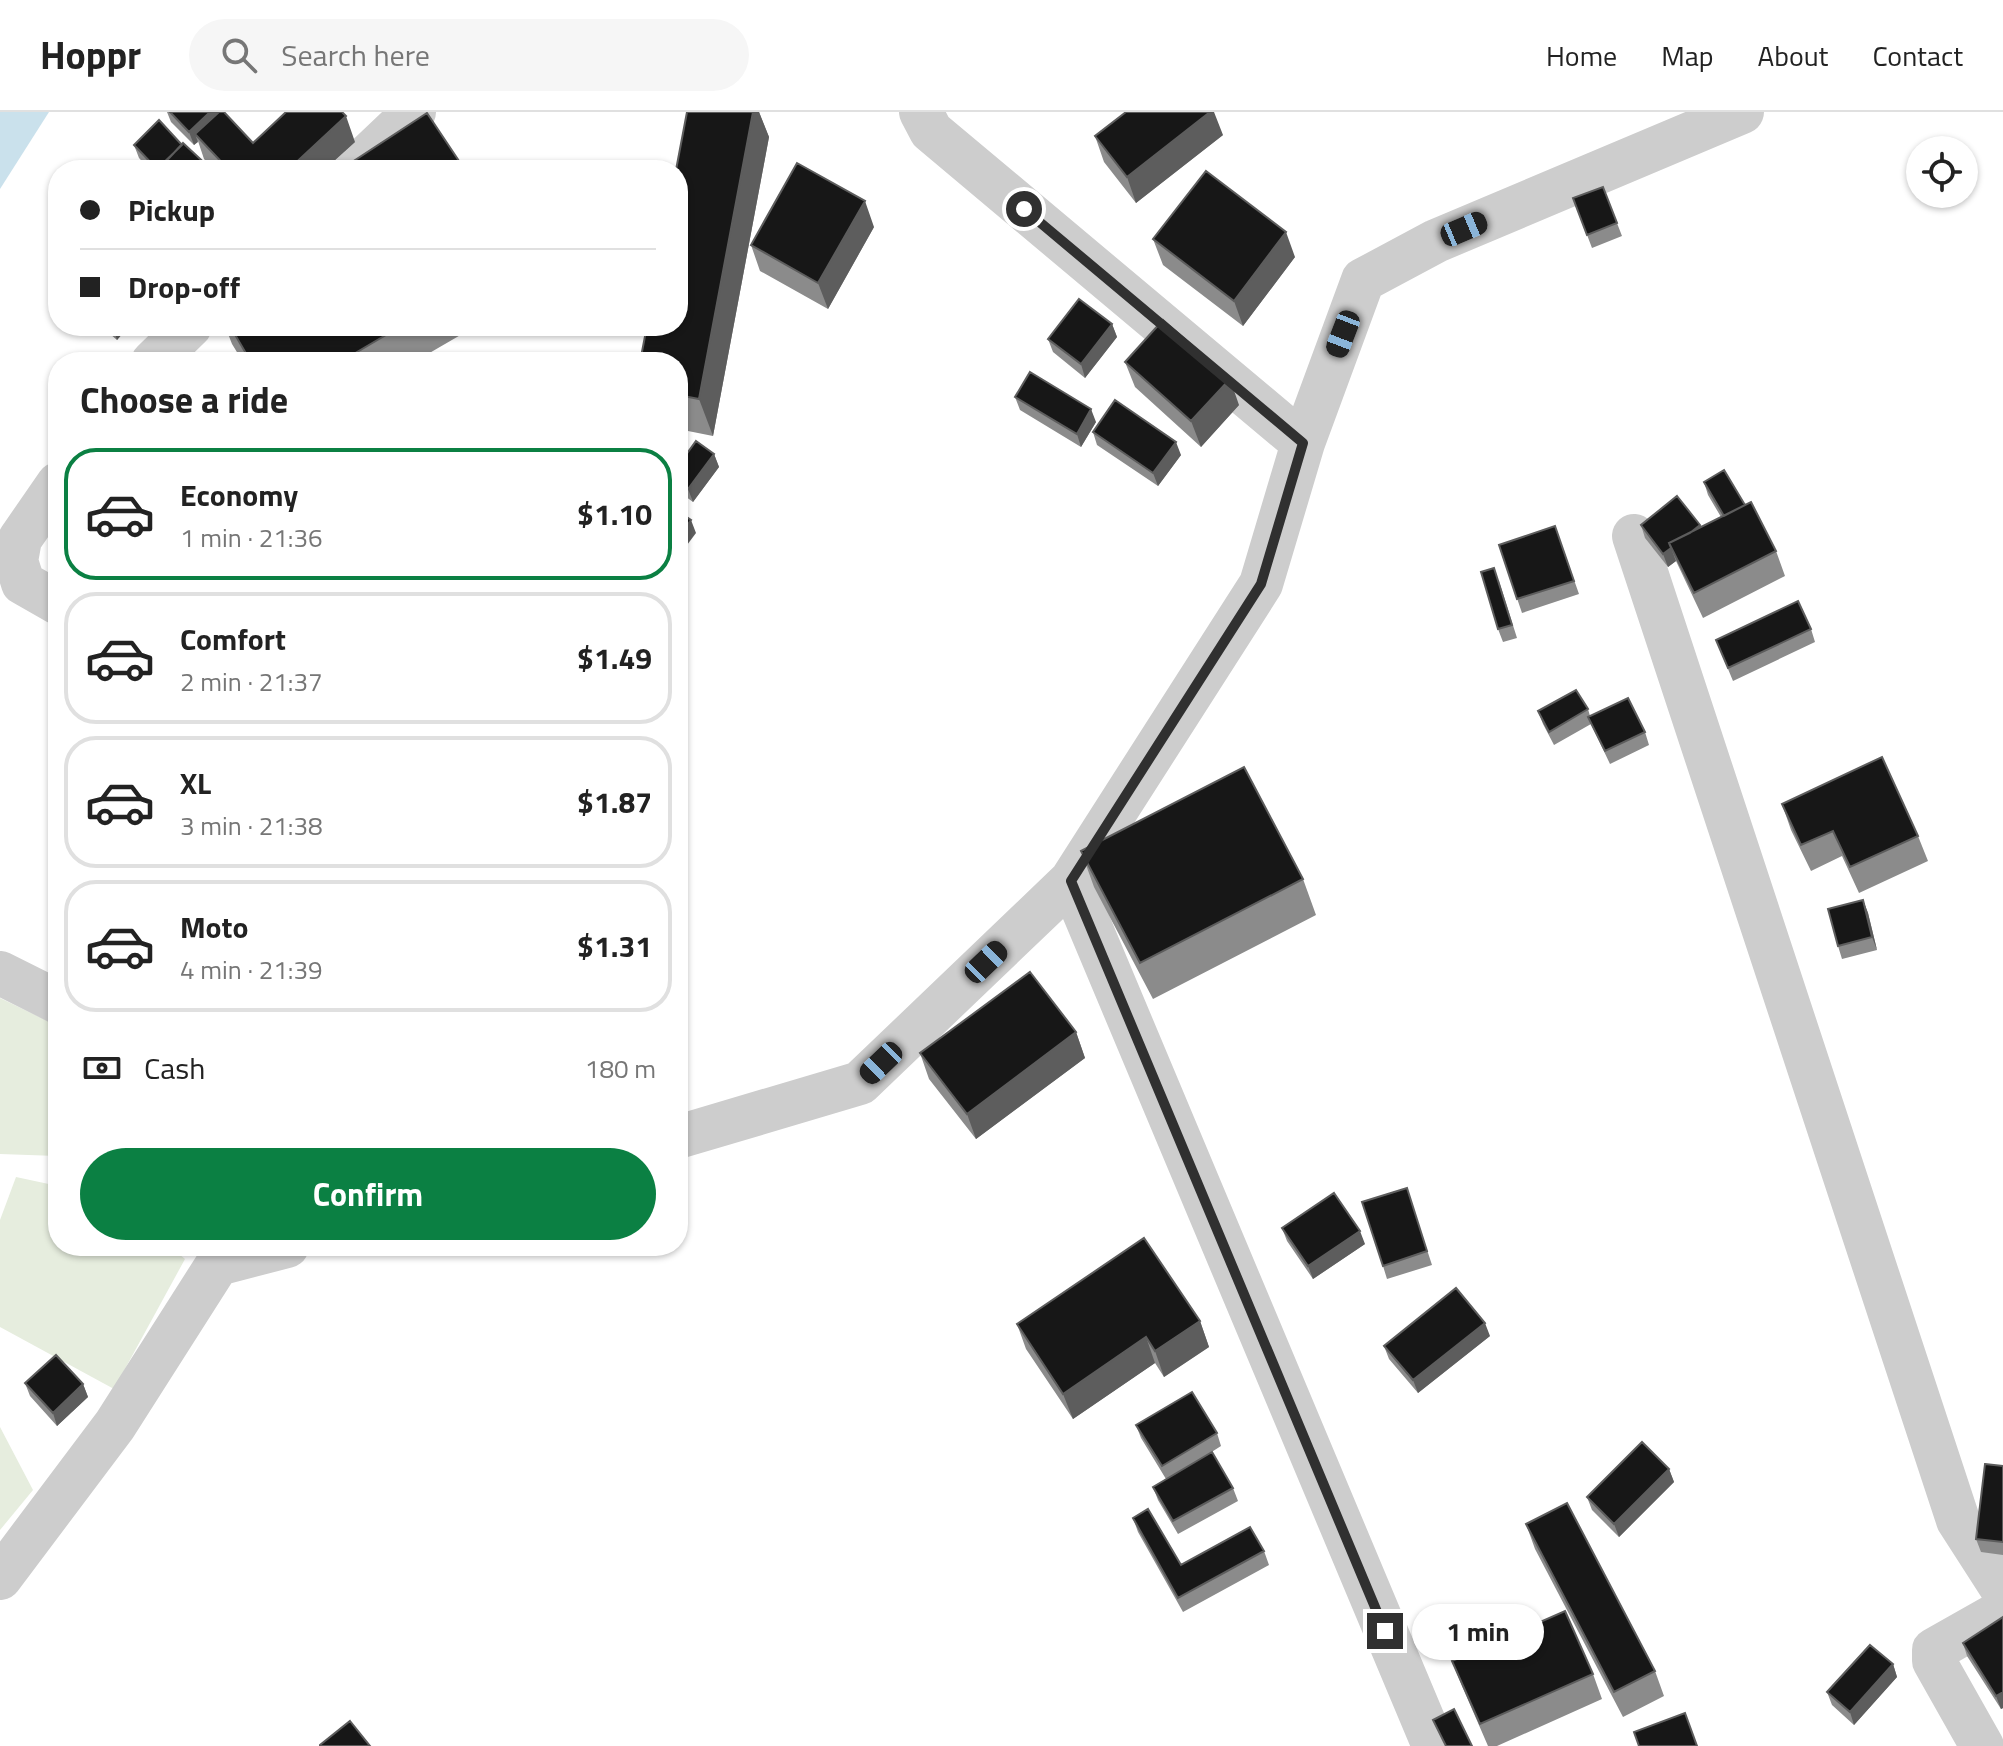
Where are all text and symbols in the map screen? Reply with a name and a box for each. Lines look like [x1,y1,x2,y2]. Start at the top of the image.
search box [189,19,749,91]
text: Hoppr [40,26,141,84]
text: Search here [281,32,430,78]
icon: search [217,33,261,77]
text: Home [1546,34,1617,77]
text: Map [1661,34,1714,77]
text: About [1758,34,1828,77]
text: Contact [1872,34,1963,77]
map controls [1906,136,1978,208]
button: locate [1906,136,1978,208]
text: Pickup [128,187,215,233]
route start [1006,191,1042,227]
car [1437,209,1491,249]
text: Drop-off [128,264,240,310]
car [1323,307,1363,361]
text: Choose a ride [80,372,288,427]
text: Economy [180,472,298,518]
icon: car [84,478,156,550]
text: $1.10 [577,491,652,537]
text: 1 min · 21:36 [180,518,323,557]
text: Comfort [180,616,286,662]
icon: car [84,622,156,694]
text: $1.49 [577,635,652,681]
text: 2 min · 21:37 [180,662,323,701]
text: XL [180,760,211,806]
icon: car [84,766,156,838]
text: $1.87 [577,779,652,825]
text: 3 min · 21:38 [180,806,323,845]
text: Moto [180,904,248,950]
icon: car [84,910,156,982]
text: $1.31 [577,923,652,969]
car [960,937,1012,987]
text: 4 min · 21:39 [180,950,323,989]
car [855,1038,907,1088]
text: Cash [144,1045,205,1091]
icon: cash [80,1046,124,1090]
text: 180 m [585,1049,656,1088]
button: Confirm [80,1148,656,1240]
callout: 1 min [1413,1603,1545,1659]
text: 1 min [1446,1612,1510,1651]
route end [1367,1613,1403,1649]

